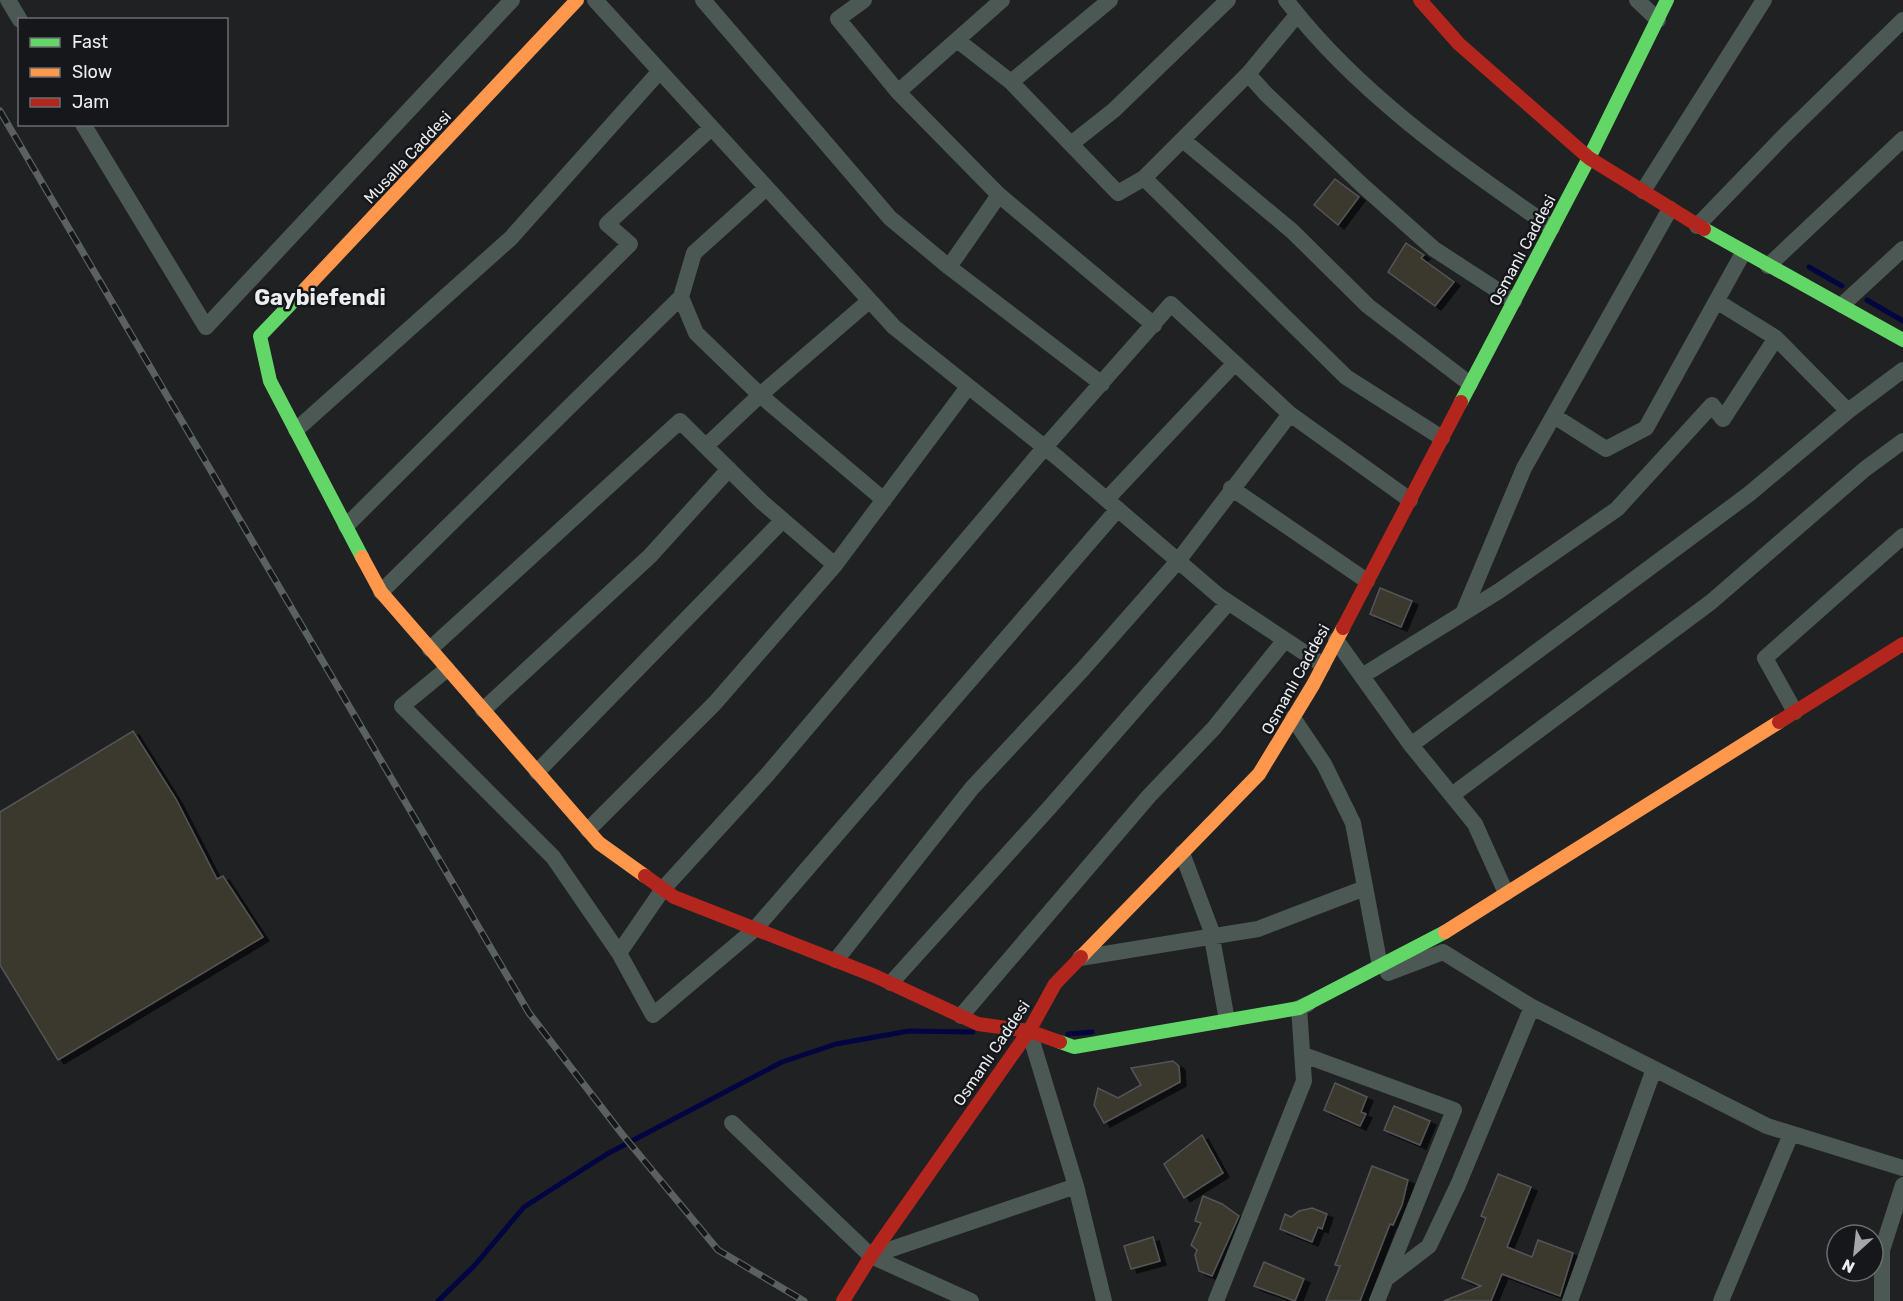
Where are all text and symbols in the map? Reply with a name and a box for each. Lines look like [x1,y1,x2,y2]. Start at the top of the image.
legend [18,18,228,126]
text: Fast [72,31,108,53]
text: Slow [72,61,112,83]
text: Jam [72,91,109,113]
street label: Musalla Caddesi [360,107,455,207]
street label: Osmanlı Caddesi [1485,191,1560,309]
district label: Gaybiefendi [254,284,386,311]
street label: Osmanlı Caddesi [1257,621,1334,738]
street label: Osmanlı Caddesi [949,997,1034,1110]
north arrow [1825,1223,1885,1283]
text: N [1839,1255,1858,1277]

